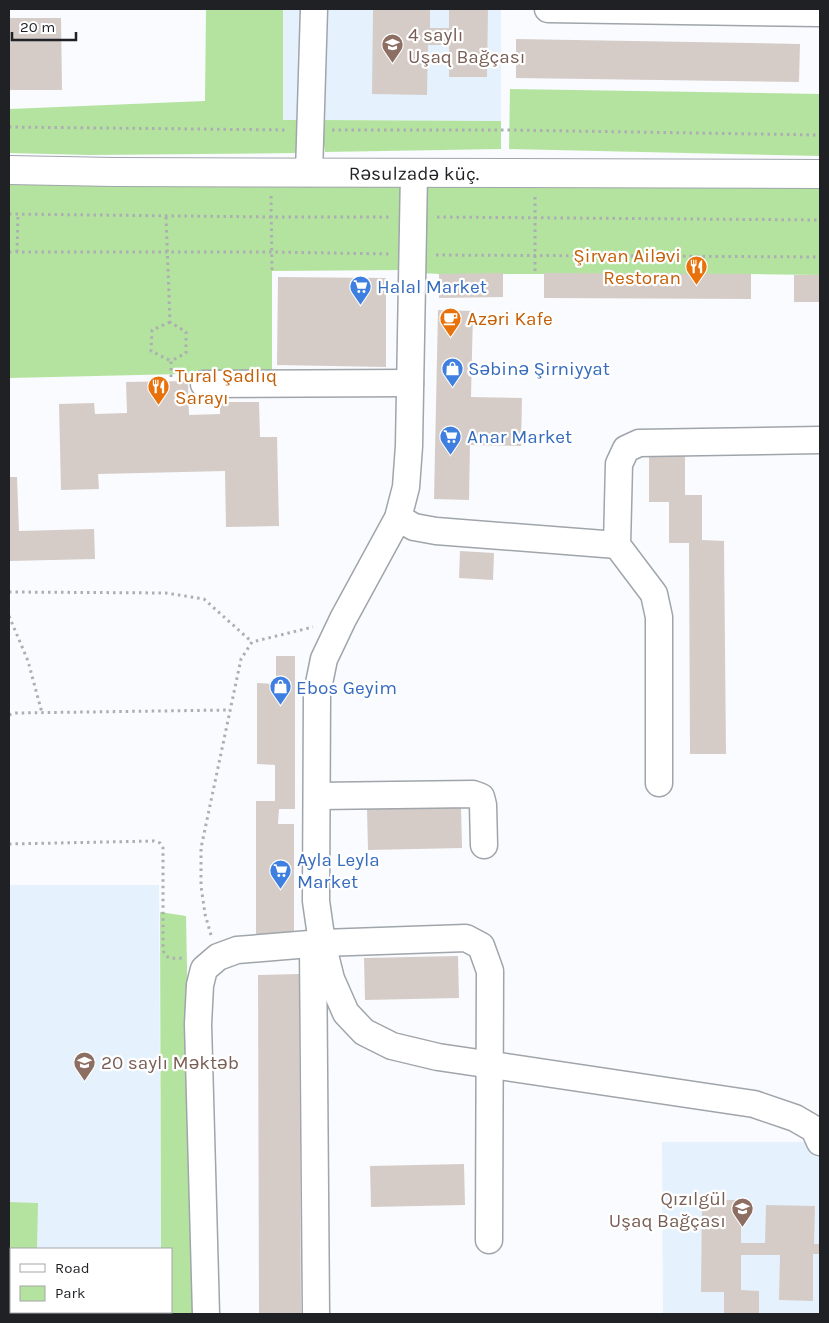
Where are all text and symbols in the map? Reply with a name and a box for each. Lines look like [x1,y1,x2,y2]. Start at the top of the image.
scale bar [12,10,76,42]
text: 20 m [20,18,55,36]
place label: 4 saylı Uşaq Bağçası [408,24,525,68]
school or university icon: 4 saylı Uşaq Bağçası [380,33,404,64]
street label: Rəsulzadə küç. [349,163,479,185]
place label: Şirvan Ailəvi Restoran [573,245,681,289]
restaurant icon: Şirvan Ailəvi Restoran [685,254,709,285]
supermarket icon: Halal Market [349,274,373,305]
place label: Halal Market [377,276,487,298]
cafe icon: Azəri Kafe [439,306,463,337]
place label: Azəri Kafe [467,308,553,330]
shop icon: Səbinə Şirniyyat [440,356,464,387]
place label: Səbinə Şirniyyat [468,358,610,380]
place label: Tural Şadlıq Sarayı [175,365,277,409]
restaurant icon: Tural Şadlıq Sarayı [147,374,171,405]
supermarket icon: Anar Market [439,424,463,455]
place label: Anar Market [467,426,572,448]
shop icon: Ebos Geyim [268,675,292,706]
place label: Ebos Geyim [296,677,397,699]
place label: Ayla Leyla Market [297,849,380,893]
supermarket icon: Ayla Leyla Market [269,858,293,889]
school or university icon: 20 saylı Məktəb [73,1050,97,1081]
place label: 20 saylı Məktəb [101,1052,239,1074]
place label: Qızılgül Uşaq Bağçası [609,1188,726,1232]
school or university icon: Qızılgül Uşaq Bağçası [730,1197,754,1228]
legend [10,1248,172,1313]
text: Road [55,1259,90,1277]
text: Park [55,1284,85,1302]

